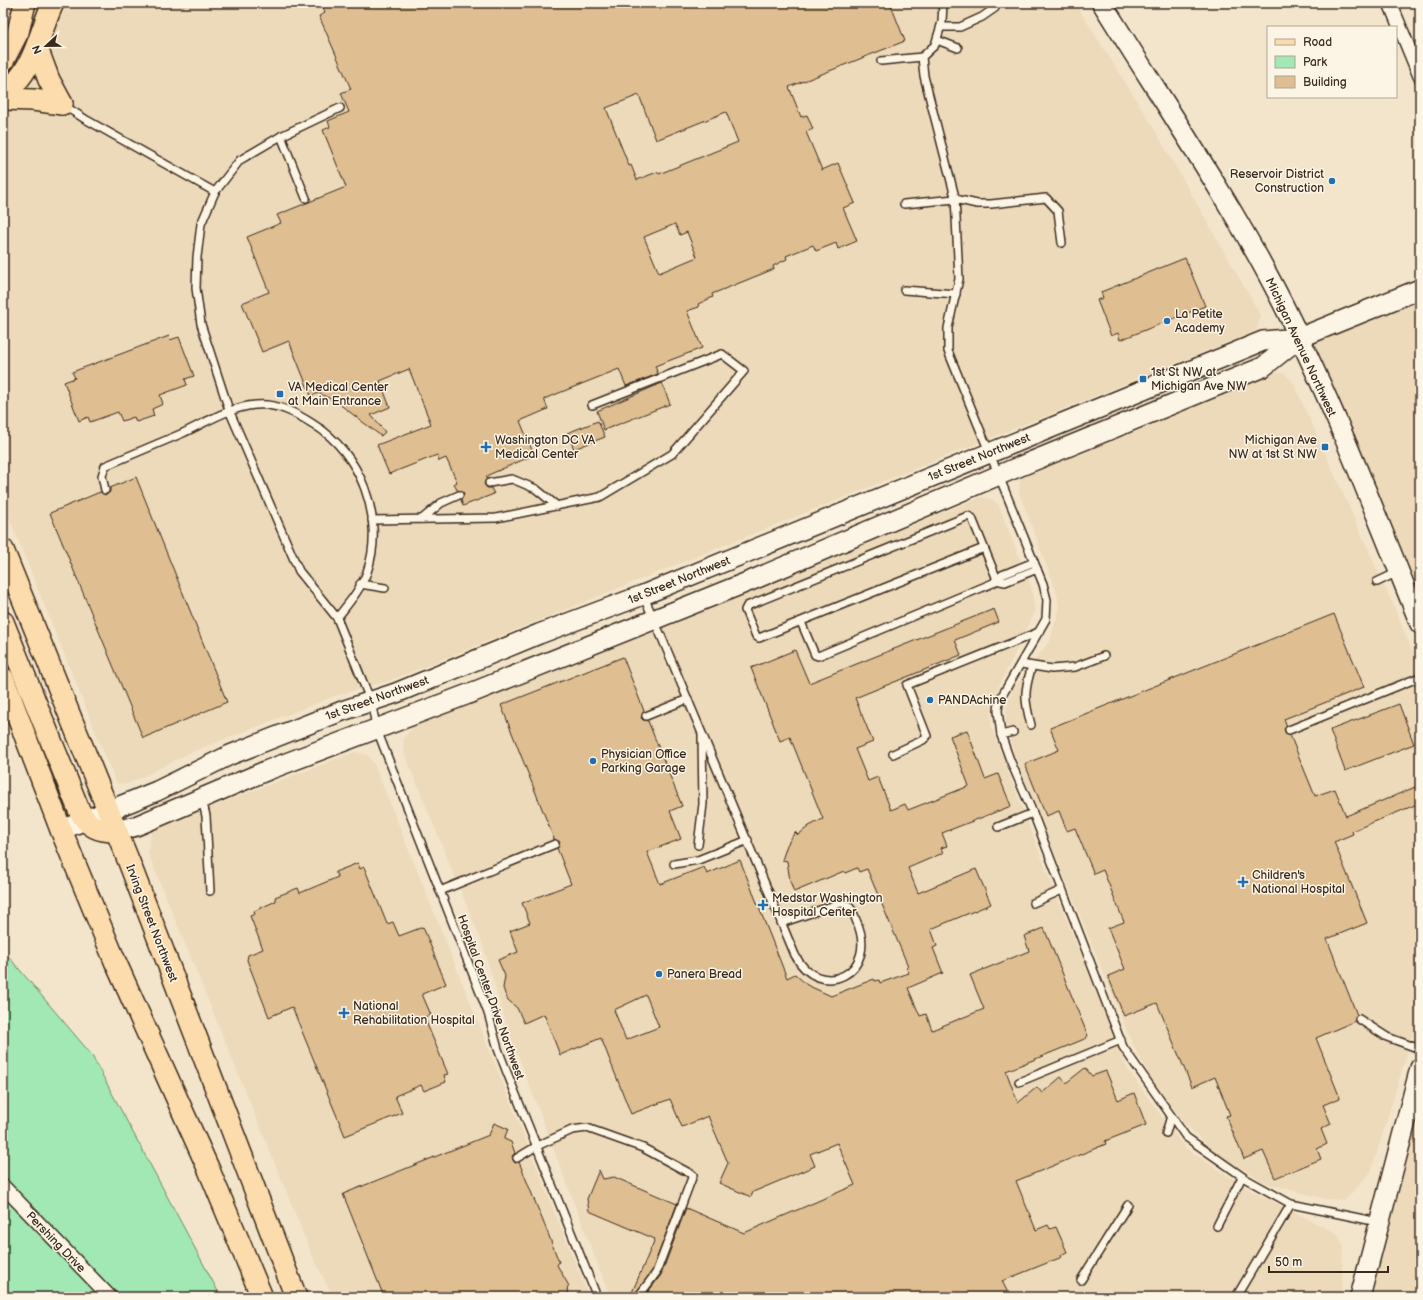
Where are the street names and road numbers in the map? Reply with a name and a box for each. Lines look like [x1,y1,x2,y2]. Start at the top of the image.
street label: Michigan Avenue Northwest [1262,275,1339,419]
street label: 1st Street Northwest [926,430,1033,485]
street label: 1st Street Northwest [626,553,733,608]
street label: 1st Street Northwest [324,673,431,724]
street label: Irving Street Northwest [122,862,181,984]
street label: Hospital Center Drive Northwest [454,913,528,1082]
street label: Pershing Drive [23,1209,88,1276]

